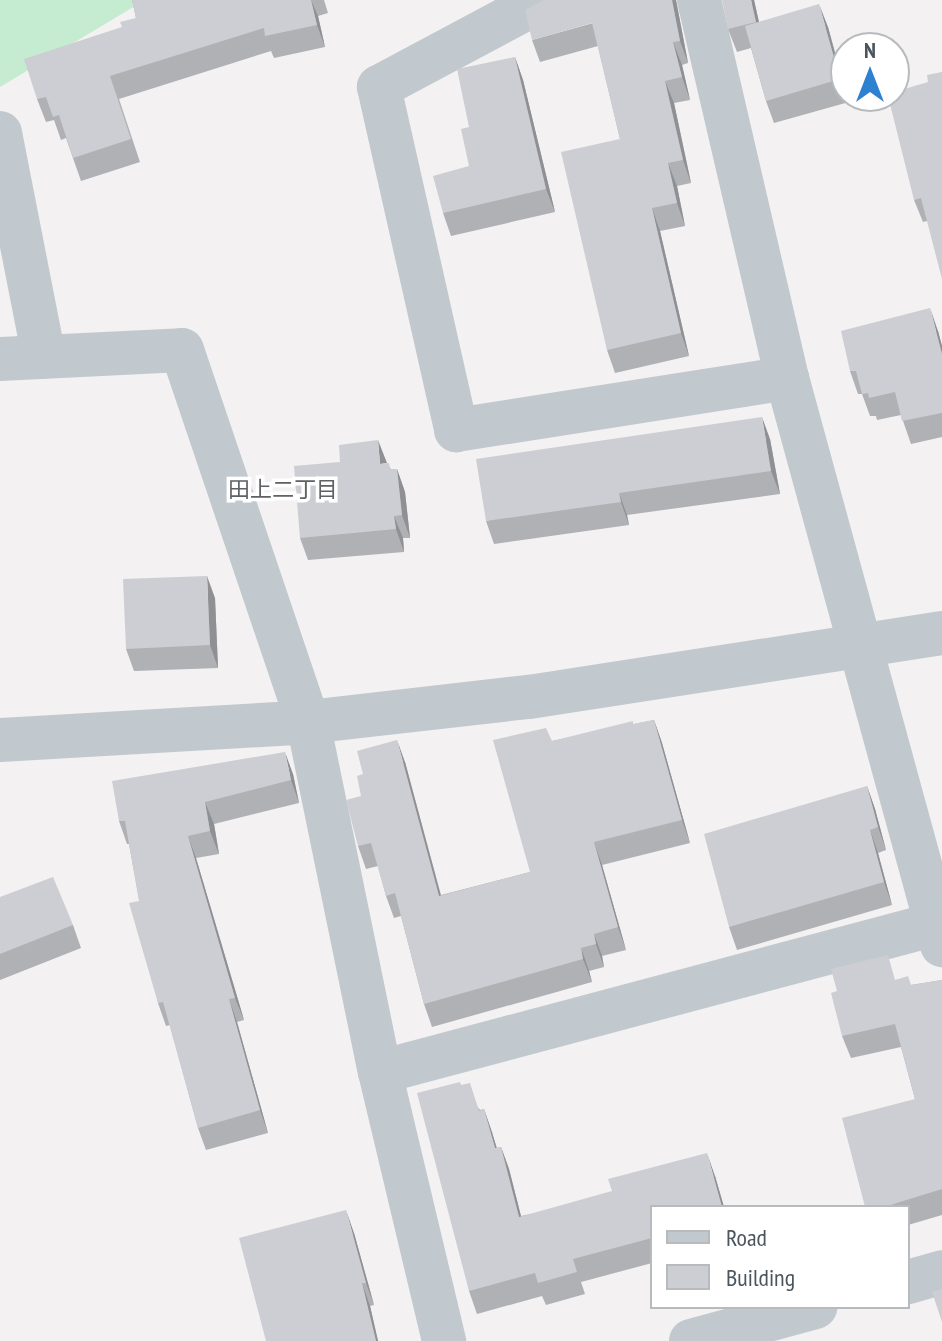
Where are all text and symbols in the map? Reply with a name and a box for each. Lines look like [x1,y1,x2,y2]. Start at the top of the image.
north arrow [830,32,910,112]
text: N [864,36,876,64]
district label: 田上二丁目 [228,477,338,503]
legend [650,1205,910,1309]
text: Road [726,1222,767,1253]
text: Building [726,1262,795,1293]

